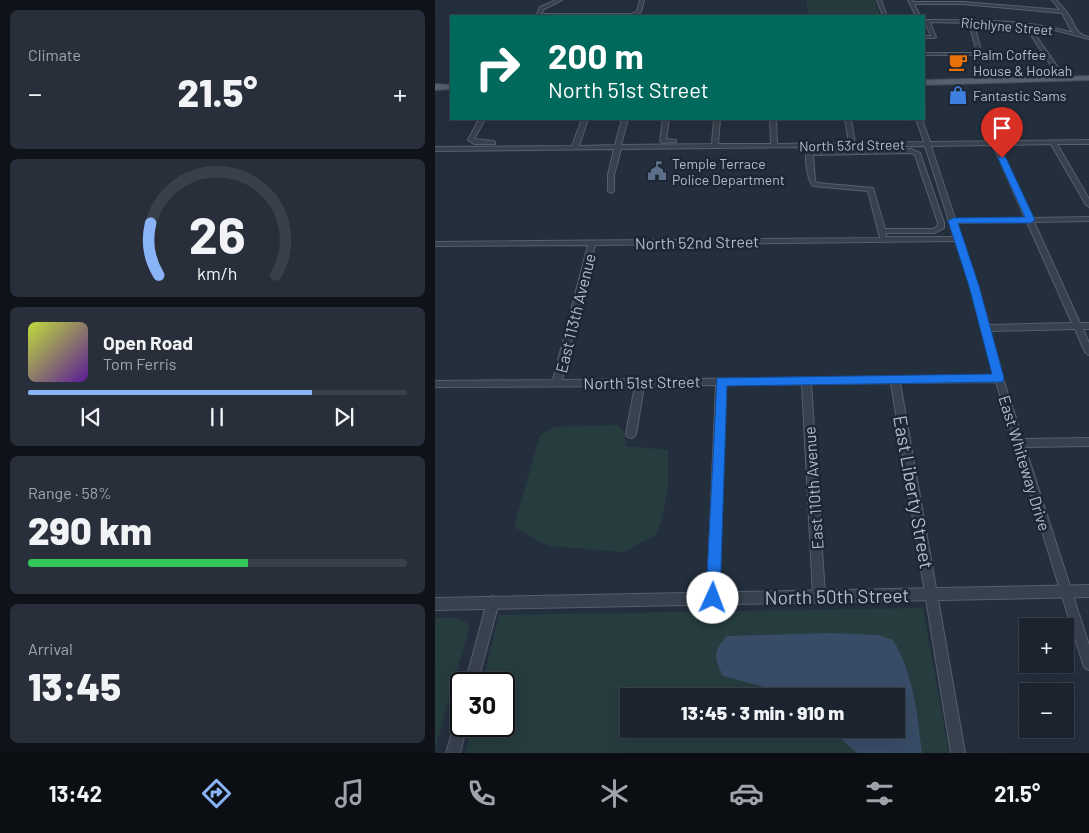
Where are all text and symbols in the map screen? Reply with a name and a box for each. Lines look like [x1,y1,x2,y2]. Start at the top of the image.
street label: Richlyne Street [960,13,1054,39]
text: 200 m [548,34,644,76]
icon: right [465,35,530,100]
text: Climate [28,45,81,64]
place label: Palm Coffee House & Hookah [973,46,1072,79]
cafe icon: Palm Coffee House & Hookah [947,51,969,73]
text: 21.5° [177,69,258,115]
text: − [28,76,42,110]
text: + [393,76,407,110]
text: North 51st Street [548,76,709,102]
shop icon: Fantastic Sams [947,84,969,106]
place label: Fantastic Sams [973,87,1067,104]
pin [981,107,1023,158]
icon: arrive [988,114,1016,142]
street label: North 53rd Street [799,136,905,154]
place label: Temple Terrace Police Department [672,155,785,188]
public building icon: Temple Terrace Police Department [646,160,668,182]
text: 26 [189,202,246,264]
street label: North 52nd Street [635,231,759,253]
street label: East 113th Avenue [551,251,599,375]
text: km/h [197,262,238,284]
text: Open Road [103,331,193,354]
text: Tom Ferris [103,354,177,373]
street label: North 51st Street [583,371,701,393]
street label: East Whiteway Drive [995,393,1055,533]
icon: previous [77,403,105,431]
icon: pause [203,403,231,431]
icon: next [330,403,358,431]
street label: East Liberty Street [889,413,939,571]
street label: East 110th Avenue [799,426,827,550]
text: Range · 58% [28,483,112,502]
text: 290 km [28,507,152,553]
position arrow [686,571,738,623]
street label: North 50th Street [764,583,910,609]
map controls [1019,618,1074,738]
button: + [1019,618,1074,673]
text: Arrival [28,639,73,658]
text: 13:45 [28,663,121,709]
speed limit sign: 30 [450,672,515,737]
button: − [1019,683,1074,738]
text: 13:45 · 3 min · 910 m [681,701,844,724]
icon: directions [199,776,234,811]
icon: music [332,776,367,811]
icon: phone [464,776,499,811]
icon: climate [597,776,632,811]
icon: car [729,776,764,811]
icon: filters [862,776,897,811]
text: 13:42 [49,780,102,806]
text: 21.5° [994,780,1040,806]

